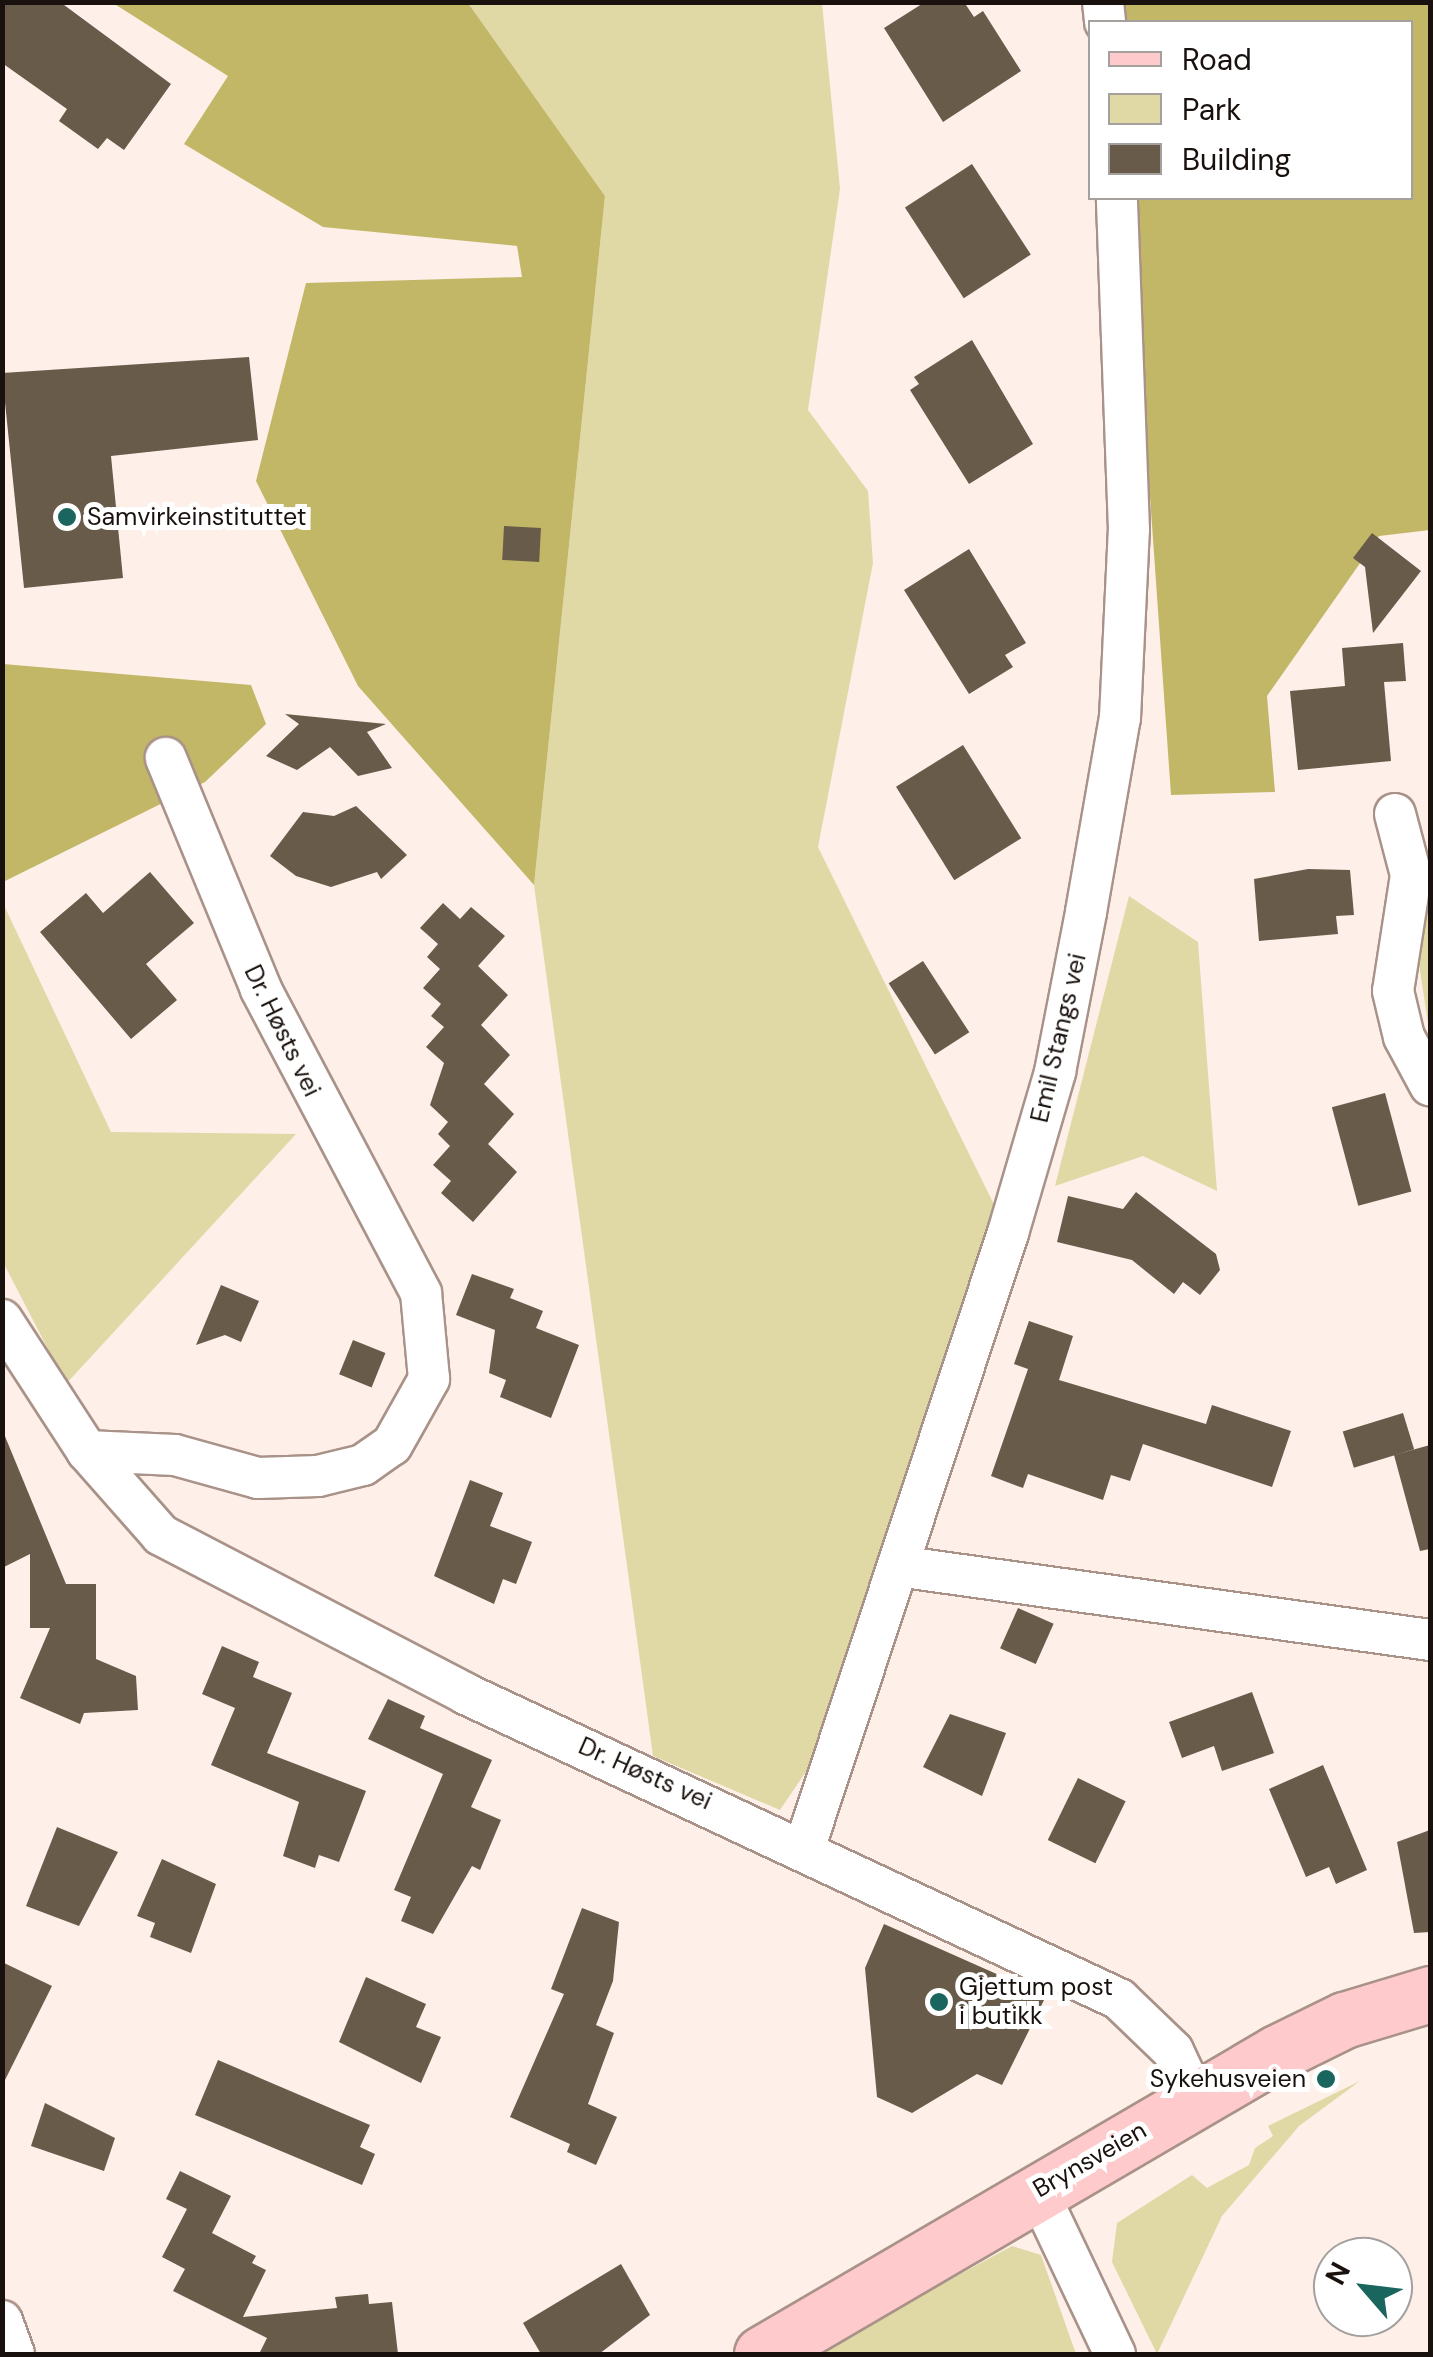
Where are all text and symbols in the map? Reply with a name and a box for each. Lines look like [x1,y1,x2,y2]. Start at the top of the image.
legend [1088,20,1413,200]
text: Road [1182,40,1252,79]
text: Park [1182,90,1241,129]
text: Building [1182,140,1291,179]
place label: Samvirkeinstituttet [87,502,307,532]
marker: Samvirkeinstituttet [56,506,78,528]
street label: Emil Stangs vei [1025,950,1093,1126]
street label: Dr. Høsts vei [237,960,327,1102]
street label: Dr. Høsts vei [574,1731,716,1817]
place label: Gjettum post i butikk [959,1973,1113,2032]
marker: Gjettum post i butikk [928,1991,950,2013]
place label: Sykehusveien [1150,2064,1306,2094]
marker: Sykehusveien [1315,2068,1337,2090]
street label: Brynsveien [1028,2116,1152,2204]
north arrow [1313,2237,1413,2337]
text: N [1317,2256,1359,2291]

